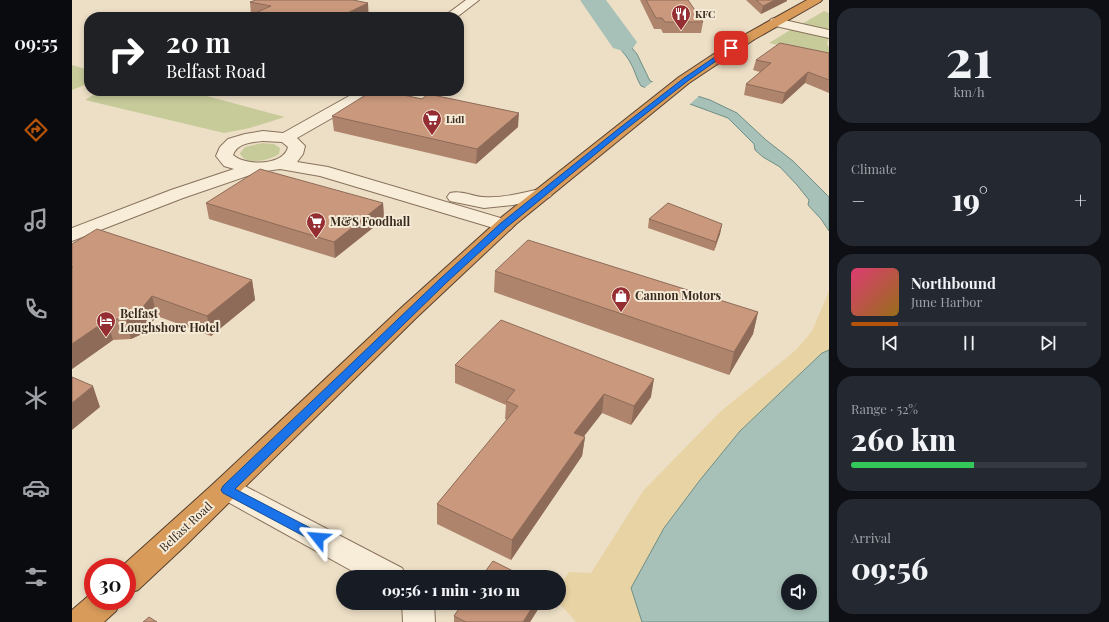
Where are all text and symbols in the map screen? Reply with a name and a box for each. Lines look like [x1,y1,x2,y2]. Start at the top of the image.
restaurant icon: KFC [670,3,692,31]
place label: KFC [695,7,715,21]
text: 21 [945,22,993,91]
text: 20 m [166,23,231,60]
icon: right [100,28,152,80]
text: 09:55 [14,31,58,55]
pin [714,31,748,65]
icon: arrive [720,37,742,59]
text: Belfast Road [166,59,266,83]
text: km/h [953,83,985,100]
supermarket icon: Lidl [421,108,443,136]
place label: Lidl [446,112,464,126]
icon: directions [22,116,50,144]
text: Climate [851,160,897,177]
text: 19° [951,179,988,219]
text: − [851,185,865,215]
text: + [1074,185,1087,215]
icon: music [22,206,50,234]
supermarket icon: M&S Foodhall [305,211,327,239]
place label: M&S Foodhall [330,213,411,229]
text: Northbound [911,273,996,293]
shop icon: Cannon Motors [610,285,632,313]
place label: Cannon Motors [635,287,722,303]
text: June Harbor [911,293,982,310]
icon: phone [22,295,50,323]
place label: Belfast Loughshore Hotel [120,305,220,335]
hotel icon: Belfast Loughshore Hotel [95,310,117,338]
icon: previous [879,332,901,354]
icon: pause [958,332,980,354]
icon: next [1037,332,1059,354]
icon: climate [22,384,50,412]
text: Range · 52% [851,400,918,417]
text: 260 km [851,419,956,459]
icon: car [22,474,50,502]
street label: Belfast Road [155,498,215,555]
position arrow [297,517,339,559]
text: Arrival [851,529,891,546]
text: 09:56 [851,548,928,588]
speed limit sign: 30 [84,558,136,610]
icon: filters [22,563,50,591]
map controls [781,574,817,610]
button: sound [781,574,817,610]
text: 09:56 · 1 min · 310 m [382,580,520,600]

